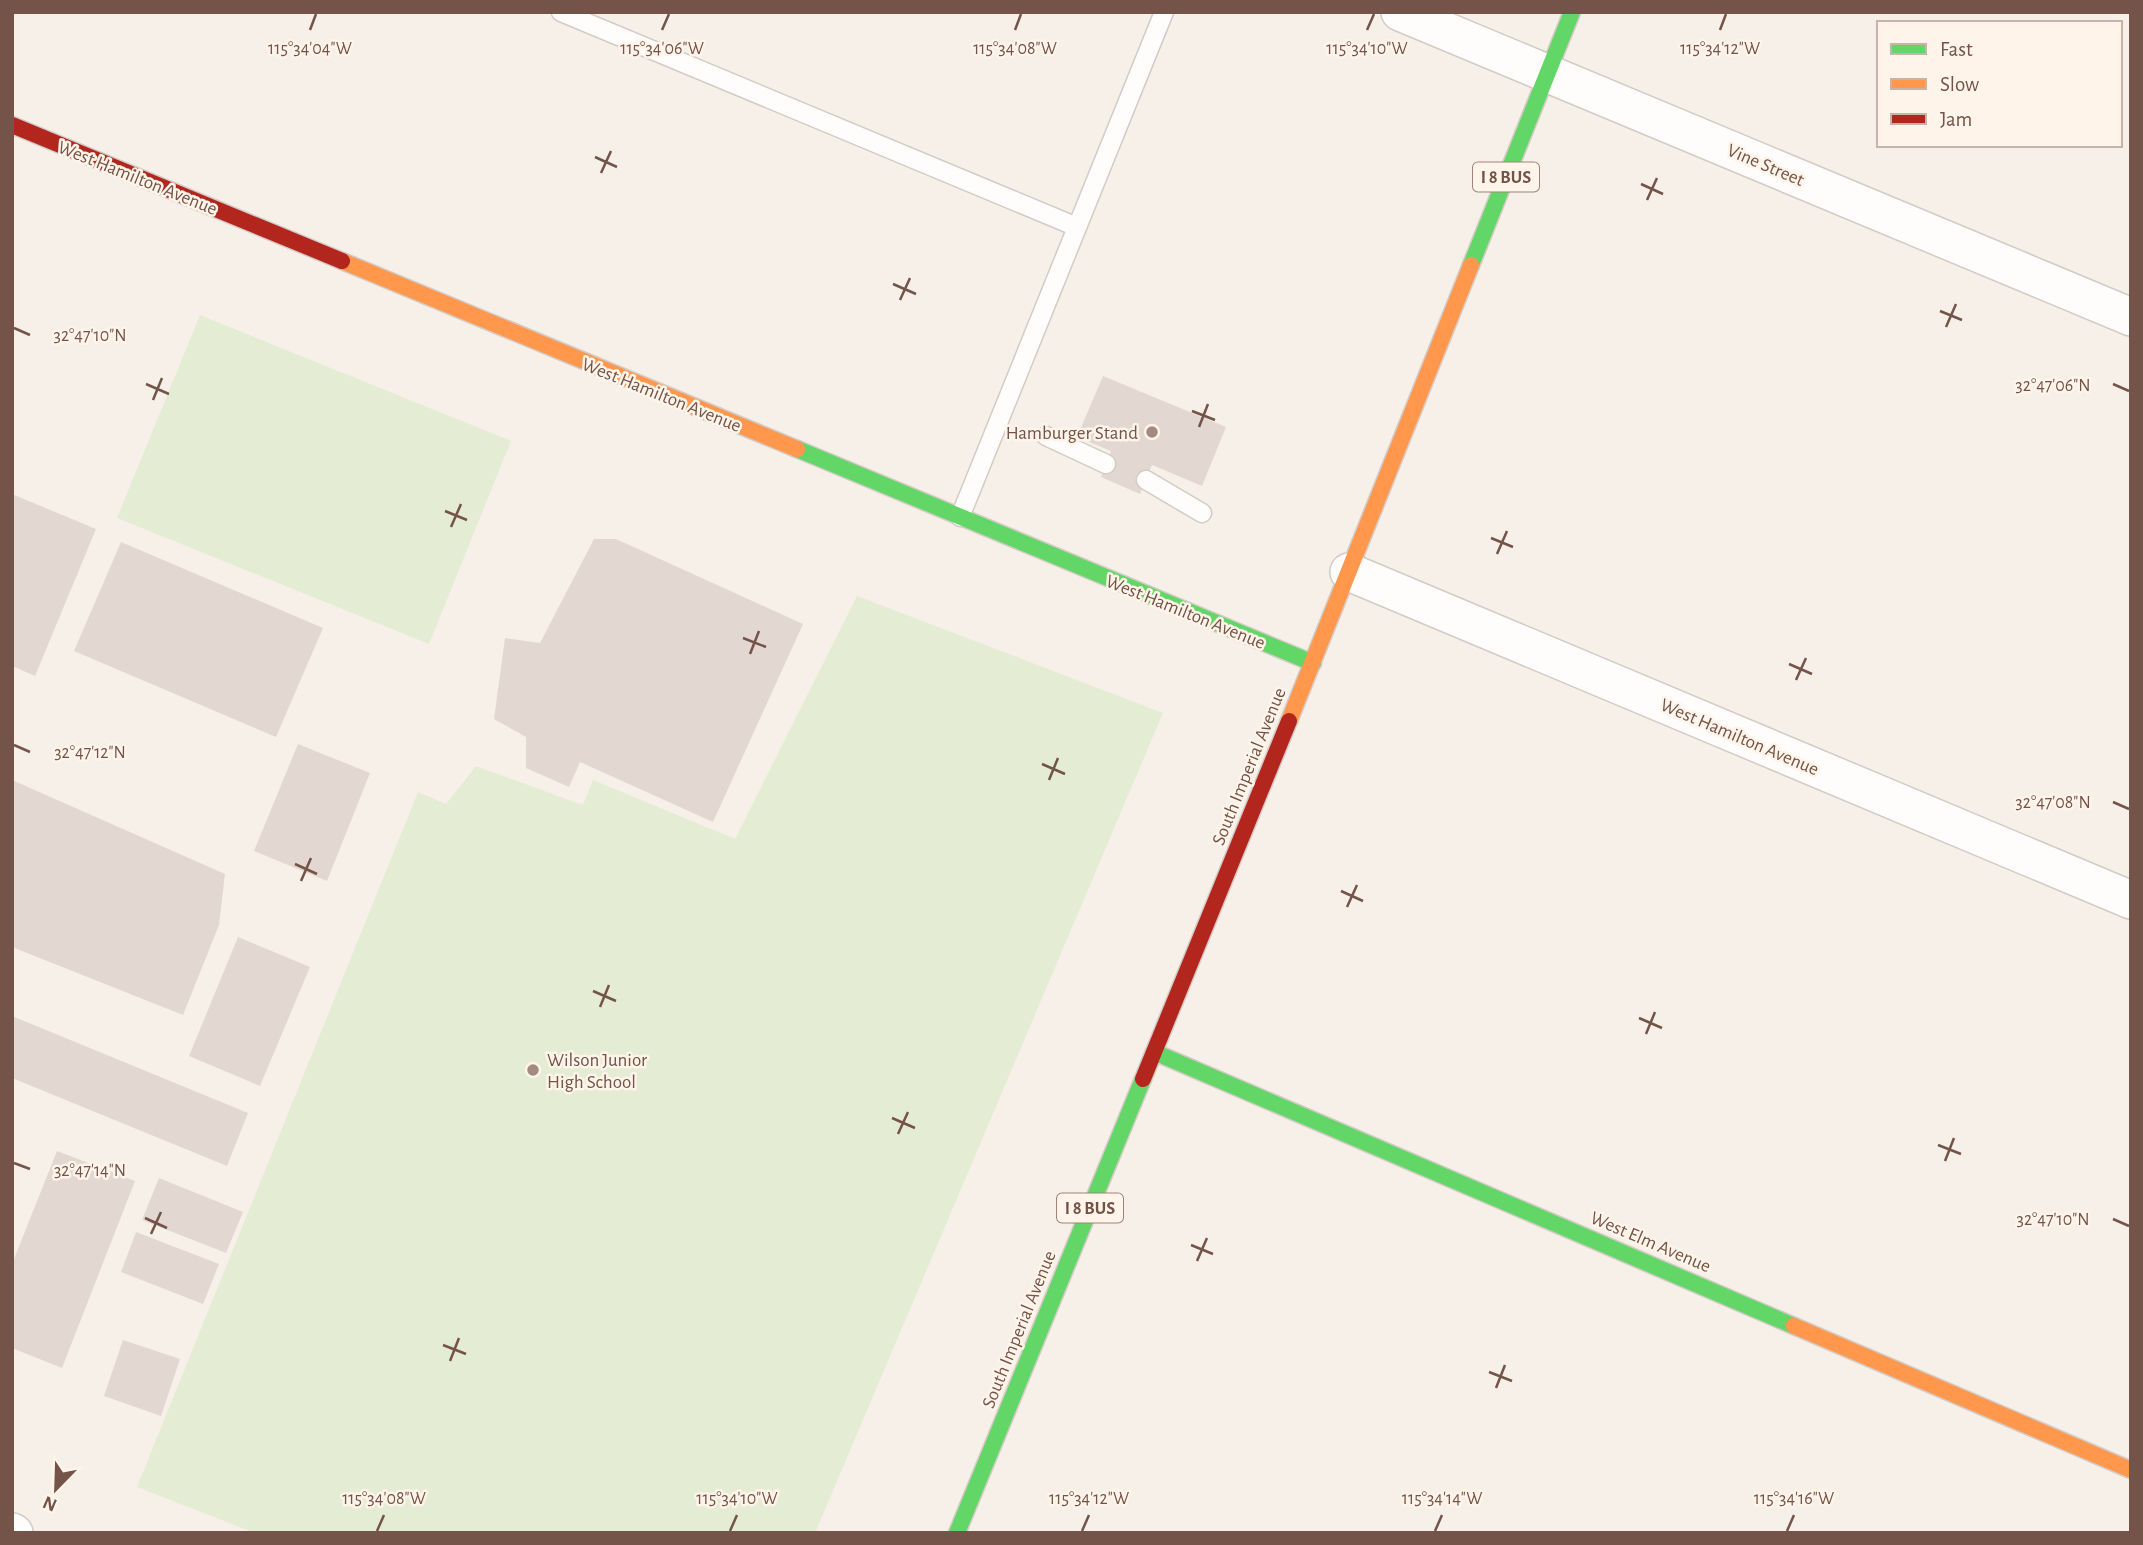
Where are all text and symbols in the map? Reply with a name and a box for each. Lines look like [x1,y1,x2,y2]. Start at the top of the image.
legend [1877,21,2122,147]
text: Fast [1940,39,1973,60]
text: 115°34'04"W [268,40,352,58]
text: 115°34'06"W [620,40,704,58]
text: 115°34'08"W [973,40,1057,58]
text: 115°34'10"W [1326,40,1408,58]
text: 115°34'12"W [1680,40,1760,58]
text: Slow [1940,74,1979,95]
text: Jam [1940,109,1972,130]
street label: West Hamilton Avenue [55,138,220,219]
street label: Vine Street [1724,141,1807,190]
road number: I 8 BUS [1473,162,1539,192]
text: 32°47'10"N [53,327,127,345]
street label: West Hamilton Avenue [579,355,744,436]
text: 32°47'06"N [2015,377,2091,395]
place label: Hamburger Stand [1006,424,1138,443]
marker: Hamburger Stand [1144,424,1160,440]
street label: West Hamilton Avenue [1103,572,1268,653]
street label: South Imperial Avenue [1209,685,1290,848]
street label: West Hamilton Avenue [1657,695,1821,779]
text: 32°47'12"N [54,744,126,762]
text: 32°47'08"N [2015,794,2091,812]
place label: Wilson Junior High School [547,1051,647,1092]
marker: Wilson Junior High School [525,1062,541,1078]
text: 32°47'14"N [54,1162,126,1180]
road number: I 8 BUS [1057,1194,1123,1223]
street label: West Elm Avenue [1587,1208,1713,1276]
text: 32°47'10"N [2016,1211,2090,1229]
street label: South Imperial Avenue [979,1248,1060,1411]
north arrow [21,1454,91,1524]
text: 115°34'08"W [342,1490,426,1508]
text: 115°34'10"W [696,1490,778,1508]
text: 115°34'12"W [1049,1490,1129,1508]
text: 115°34'14"W [1402,1490,1482,1508]
text: 115°34'16"W [1754,1490,1834,1508]
text: N [40,1492,60,1515]

